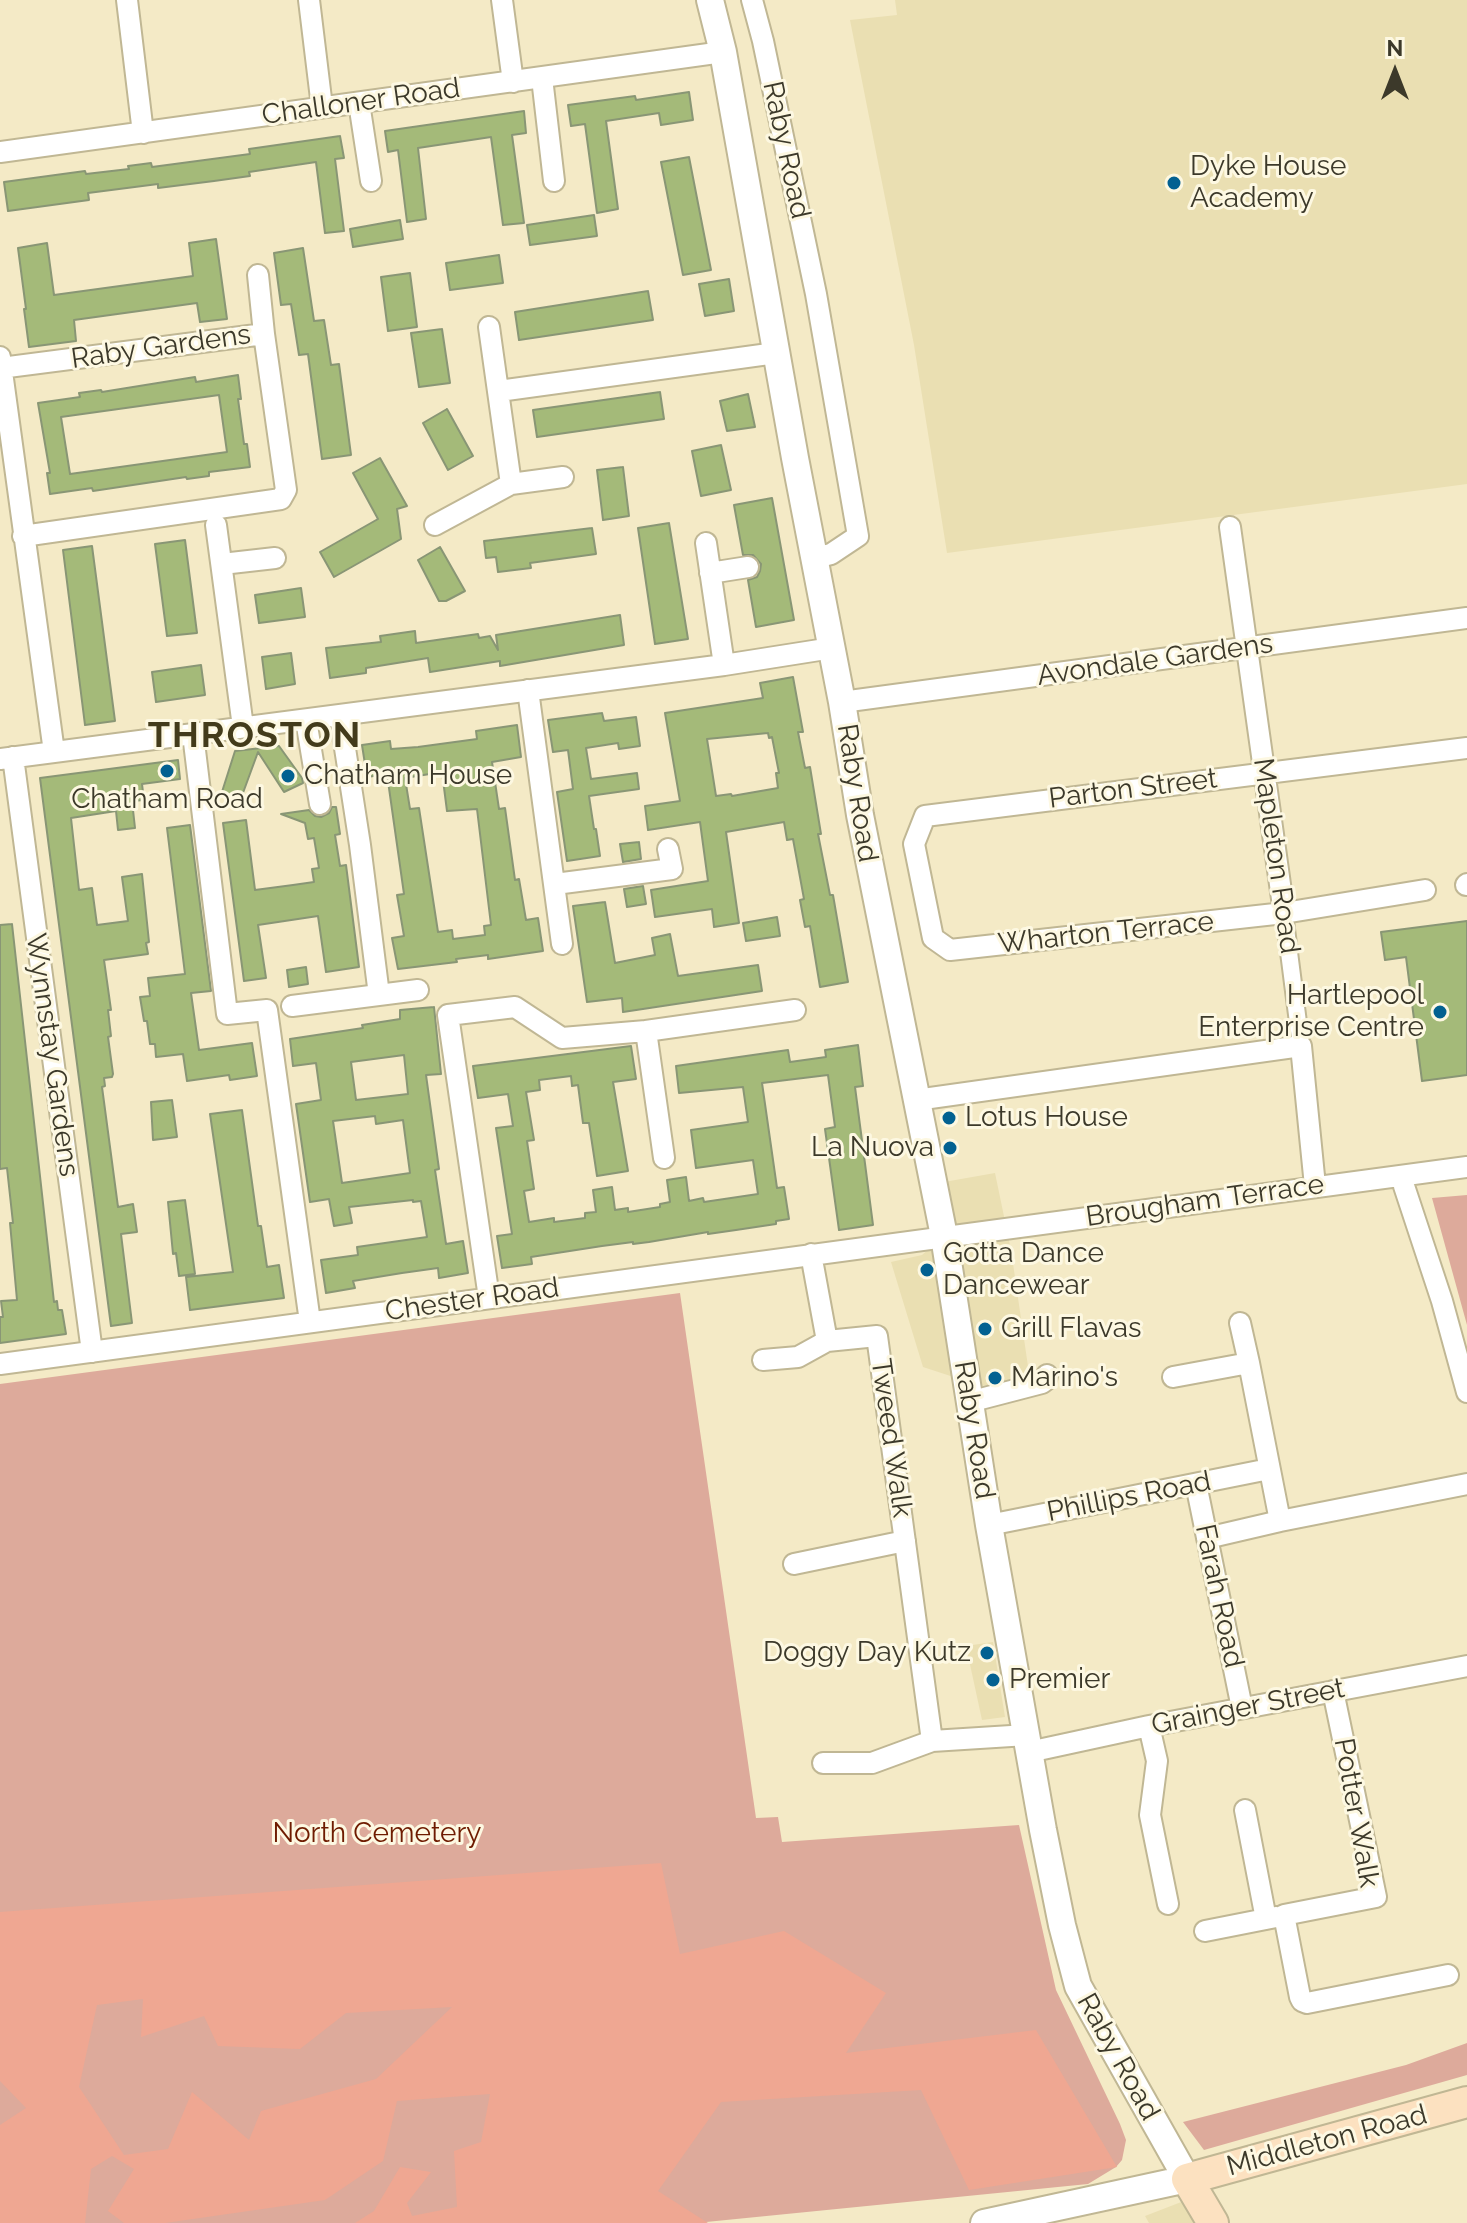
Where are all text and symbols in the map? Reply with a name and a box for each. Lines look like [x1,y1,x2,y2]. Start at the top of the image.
north arrow [1355,32,1435,112]
text: N [1387,35,1403,61]
street label: Challoner Road [260,71,462,133]
street label: Raby Road [755,78,817,222]
place label: Dyke House Academy [1190,150,1347,216]
marker: Dyke House Academy [1165,174,1183,192]
street label: Raby Gardens [69,318,253,376]
street label: Avondale Gardens [1035,627,1275,693]
district label: THROSTON [148,714,362,758]
street label: Raby Road [829,721,885,865]
street label: Mapleton Road [1246,756,1306,956]
place label: Chatham House [304,759,512,793]
marker: Chatham Road [158,762,176,780]
street label: Parton Street [1047,762,1219,816]
marker: Chatham House [279,767,297,785]
place label: Chatham Road [71,783,263,817]
street label: Wharton Terrace [996,905,1216,961]
street label: Wynnstay Gardens [18,931,86,1179]
place label: Hartlepool Enterprise Centre [1198,979,1424,1045]
marker: Hartlepool Enterprise Centre [1431,1003,1449,1021]
place label: Lotus House [965,1101,1128,1135]
marker: Lotus House [940,1109,958,1127]
place label: La Nuova [811,1131,934,1165]
marker: La Nuova [941,1139,959,1157]
street label: Brougham Terrace [1084,1168,1326,1234]
place label: Gotta Dance Dancewear [943,1237,1104,1303]
marker: Gotta Dance Dancewear [918,1261,936,1279]
street label: Chester Road [383,1271,561,1329]
place label: Grill Flavas [1001,1312,1142,1346]
marker: Grill Flavas [976,1320,994,1338]
street label: Tweed Walk [863,1356,919,1520]
street label: Raby Road [946,1358,1002,1502]
place label: Marino's [1011,1361,1118,1395]
marker: Marino's [986,1369,1004,1387]
street label: Phillips Road [1044,1465,1214,1529]
street label: Farah Road [1187,1521,1251,1671]
place label: Doggy Day Kutz [763,1636,971,1670]
marker: Doggy Day Kutz [978,1644,996,1662]
place label: Premier [1009,1663,1110,1697]
marker: Premier [984,1671,1002,1689]
street label: Grainger Street [1149,1672,1347,1742]
street label: Potter Walk [1326,1736,1386,1890]
park label: North Cemetery [273,1817,481,1851]
street label: Raby Road [1069,1988,1167,2126]
street label: Middleton Road [1223,2098,1431,2184]

